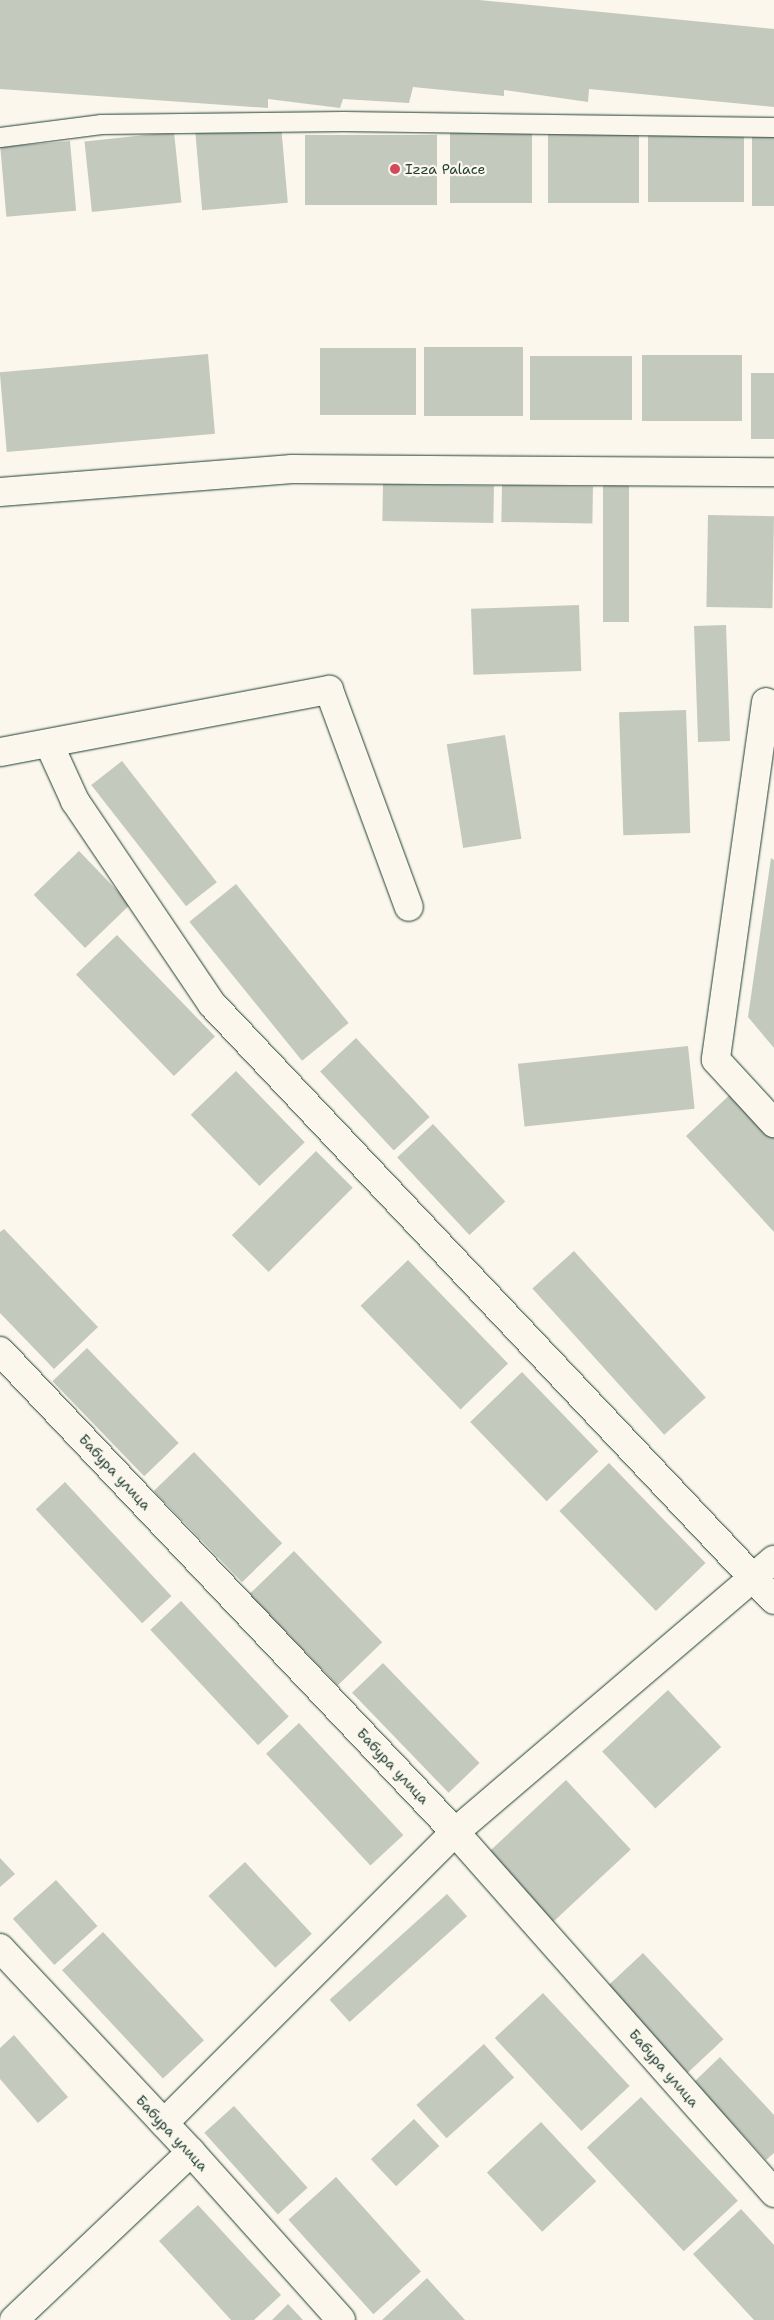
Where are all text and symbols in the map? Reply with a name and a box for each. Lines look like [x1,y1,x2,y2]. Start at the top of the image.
place label: Izza Palace [405,161,485,177]
marker: Izza Palace [389,163,401,175]
street label: Бабура улица [76,1431,154,1513]
street label: Бабура улица [354,1725,432,1807]
street label: Бабура улица [626,2026,702,2110]
street label: Бабура улица [133,2092,211,2174]

